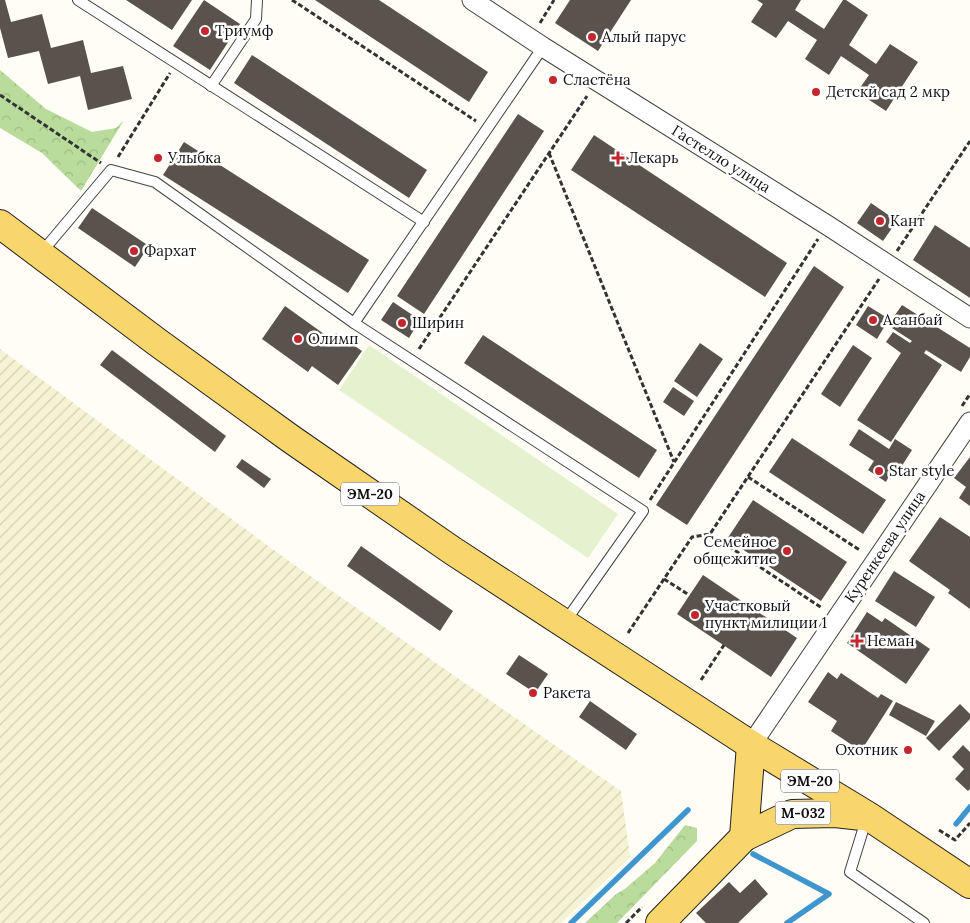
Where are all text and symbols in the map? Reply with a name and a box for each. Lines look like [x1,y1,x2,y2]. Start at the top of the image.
place label: Триумф [215,21,274,40]
marker: Триумф [199,25,211,37]
place label: Алый парус [601,27,686,46]
marker: Алый парус [586,31,598,43]
place label: Сластёна [563,70,631,89]
marker: Сластёна [547,74,559,86]
place label: Детскй сад 2 мкр [826,82,950,101]
marker: Детскй сад 2 мкр [810,86,822,98]
street label: Гастелло улица [668,121,774,197]
place label: Улыбка [167,148,221,167]
place label: Лекарь [628,148,679,167]
marker: Улыбка [152,152,164,164]
marker: Лекарь [612,152,624,164]
place label: Кант [890,211,925,230]
marker: Кант [874,215,886,227]
place label: Фархат [144,241,197,260]
marker: Фархат [128,245,140,257]
place label: Асанбай [882,310,943,329]
place label: Ширин [412,313,464,332]
marker: Асанбай [867,314,879,326]
marker: Ширин [396,317,408,329]
place label: Олимп [308,329,359,348]
marker: Олимп [292,333,304,345]
place label: Star style [889,461,954,480]
marker: Star style [873,465,885,477]
road number: ЭМ-20 [341,482,399,506]
street label: Куренкеева улица [840,487,929,606]
place label: Семейное общежитие [693,532,777,568]
marker: Семейное общежитие [781,545,793,557]
place label: Участковый пункт милиции 1 [704,596,827,632]
marker: Участковый пункт милиции 1 [689,609,701,621]
place label: Неман [867,631,915,650]
marker: Неман [851,635,863,647]
place label: Ракета [543,683,591,702]
marker: Ракета [527,687,539,699]
place label: Охотник [835,740,898,759]
marker: Охотник [902,744,914,756]
road number: ЭМ-20 [781,769,839,792]
road number: M-032 [776,801,830,824]

